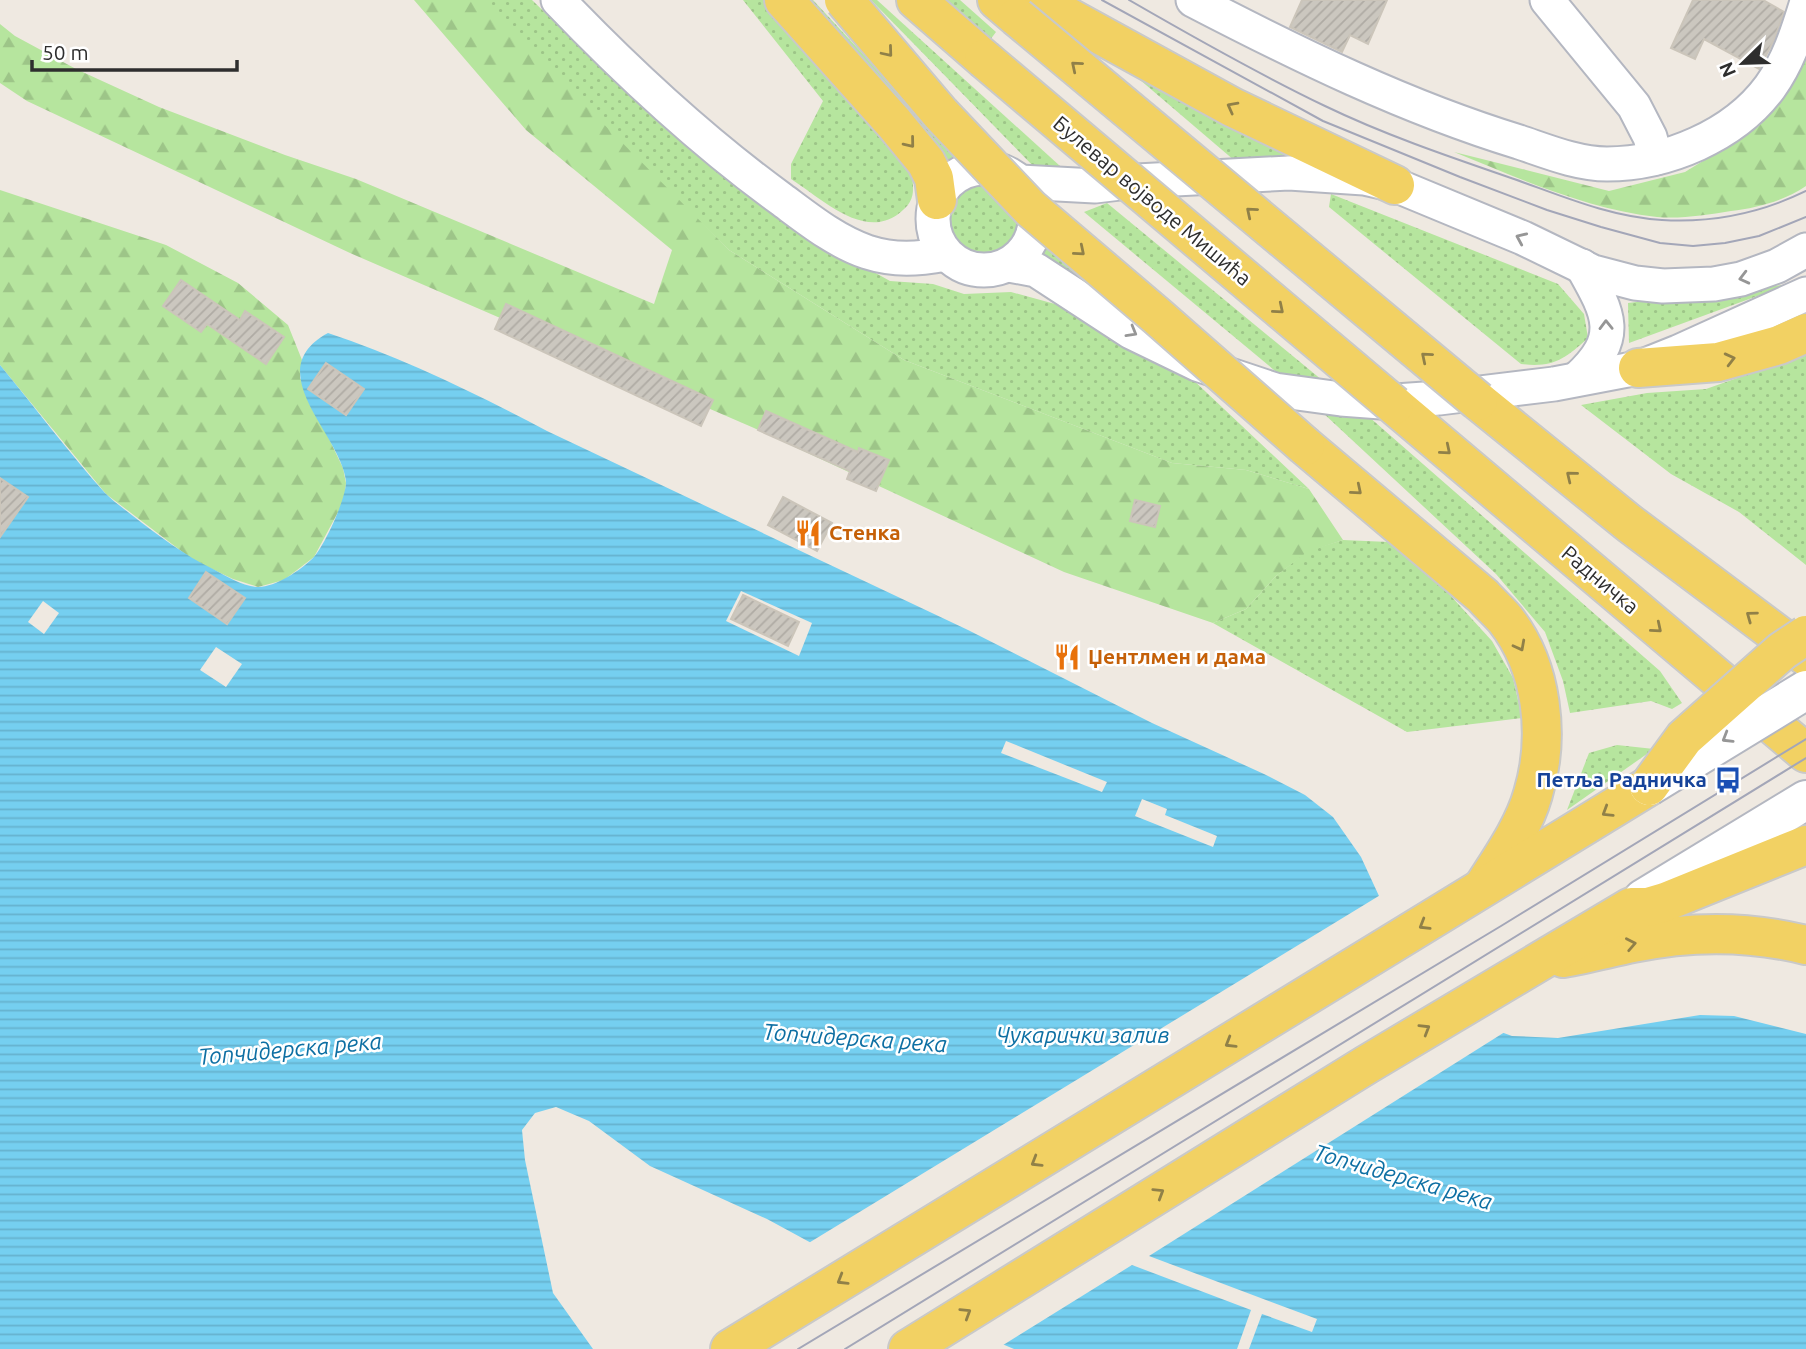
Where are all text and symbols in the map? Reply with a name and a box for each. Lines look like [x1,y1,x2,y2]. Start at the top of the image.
scale bar [32,28,236,72]
north arrow [1708,28,1778,98]
text: 50 m [42,40,89,64]
one-way arrow [880,44,892,57]
text: N [1714,59,1740,80]
one-way arrow [1071,62,1084,74]
one-way arrow [1227,102,1239,115]
street label: Булевар војводе Мишића [1049,111,1256,290]
one-way arrow [902,135,915,147]
one-way arrow [1246,208,1259,220]
one-way arrow [1515,232,1528,246]
one-way arrow [1071,243,1084,255]
one-way arrow [1738,270,1750,284]
one-way arrow [1271,300,1284,313]
one-way arrow [1598,319,1614,330]
one-way arrow [1125,323,1138,336]
one-way arrow [1421,353,1434,365]
one-way arrow [1724,353,1736,367]
one-way arrow [1438,441,1450,454]
one-way arrow [1567,472,1580,484]
one-way arrow [1348,482,1361,494]
restaurant icon: Стенка [793,518,823,548]
place label: Стенка [829,520,901,544]
street label: Радничка [1557,540,1644,618]
one-way arrow [1746,611,1759,624]
one-way arrow [1649,620,1662,632]
one-way arrow [1512,638,1526,651]
restaurant icon: Џентлмен и дама [1052,642,1082,672]
place label: Џентлмен и дама [1088,644,1266,668]
one-way arrow [1721,730,1734,743]
bus stop icon: Петља Радничка [1713,765,1743,795]
place label: Петља Радничка [1536,767,1707,791]
one-way arrow [1602,803,1615,816]
one-way arrow [1419,916,1432,929]
one-way arrow [1625,937,1637,952]
water label: Топчидерска река [762,1019,948,1056]
water label: Чукарички залив [996,1022,1170,1047]
one-way arrow [1417,1025,1430,1038]
water label: Топчидерска река [197,1028,383,1069]
one-way arrow [1225,1035,1238,1048]
water label: Топчидерска река [1311,1139,1495,1214]
one-way arrow [1030,1153,1043,1166]
one-way arrow [1152,1189,1165,1202]
one-way arrow [836,1272,849,1285]
one-way arrow [958,1308,971,1321]

